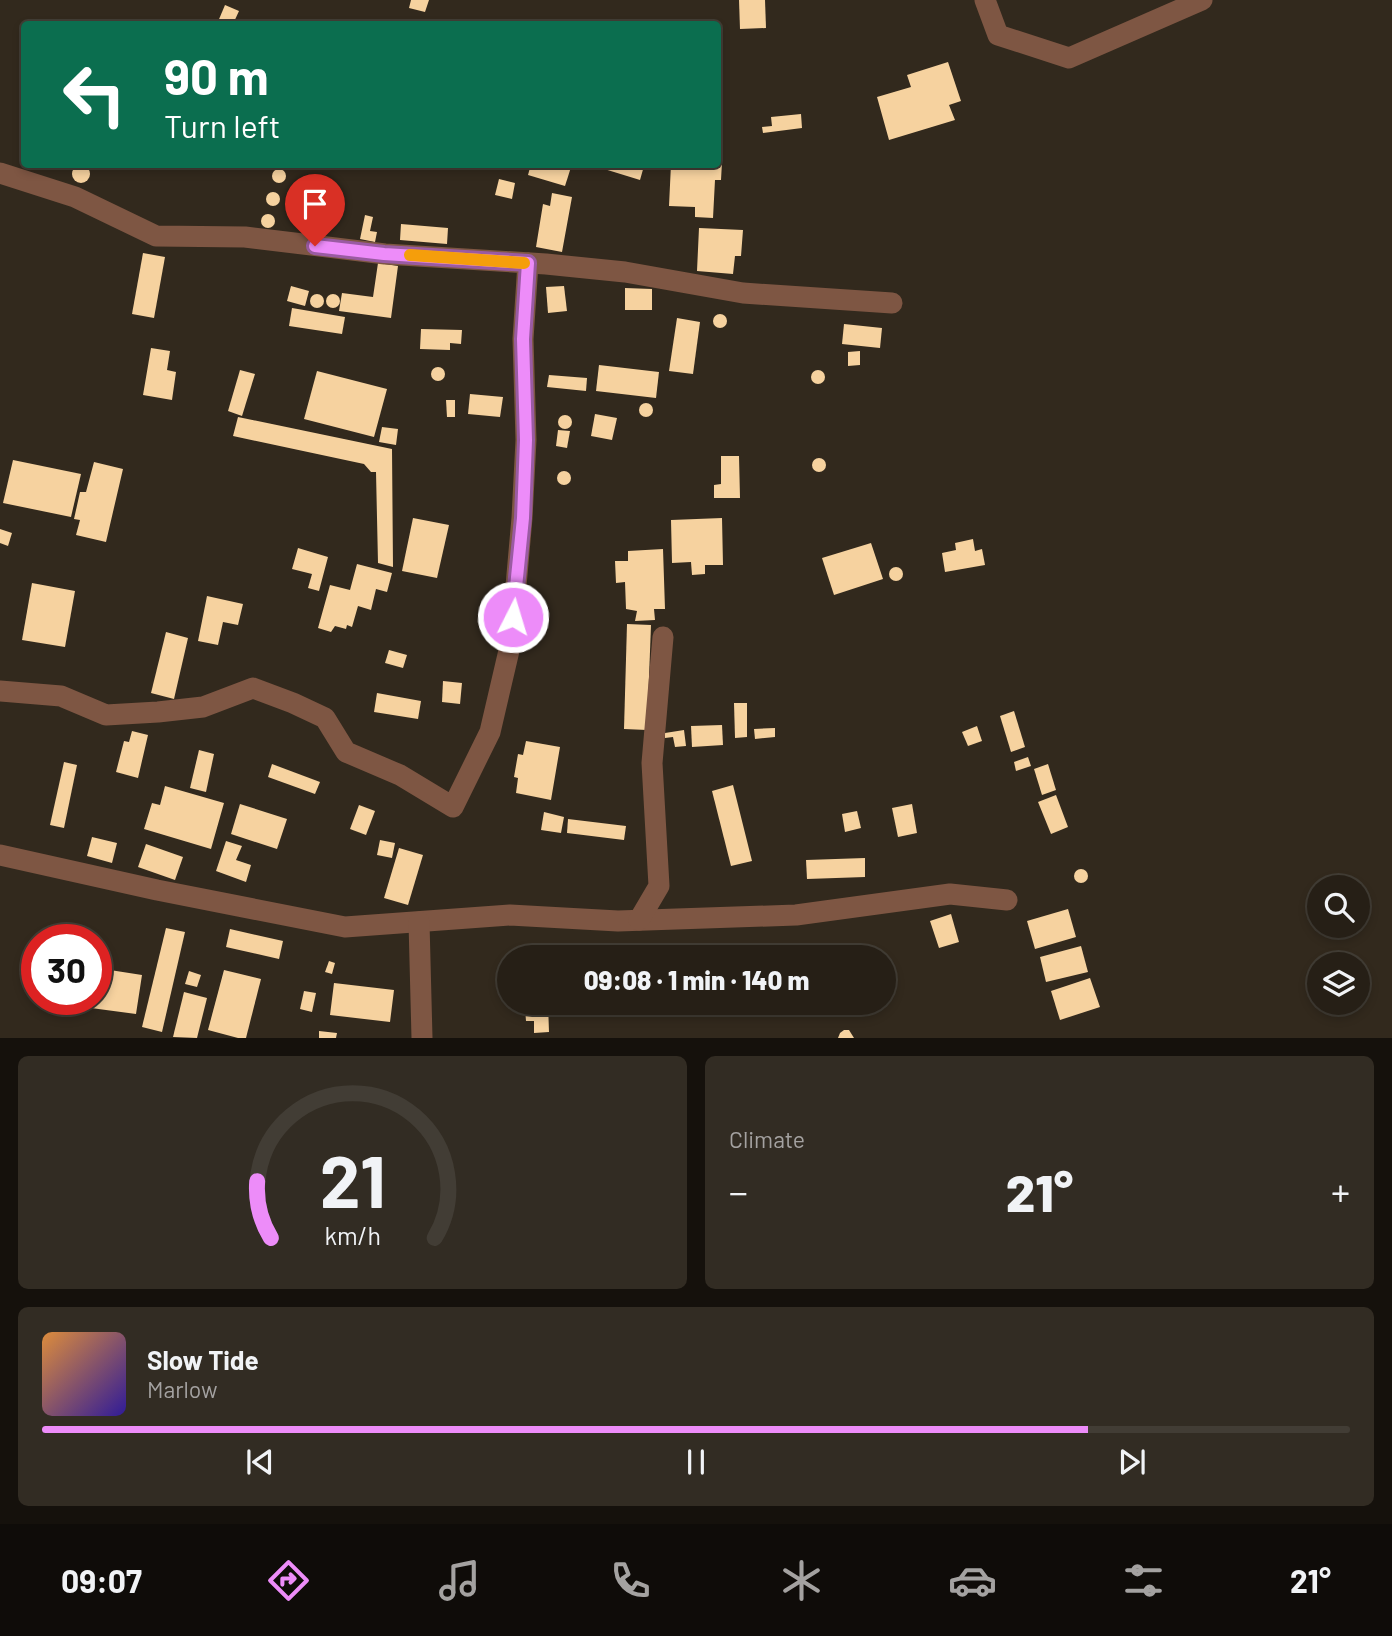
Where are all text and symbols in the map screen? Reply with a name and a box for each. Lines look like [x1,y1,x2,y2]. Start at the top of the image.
text: 90 m [164,46,269,105]
icon: left [49,49,140,140]
text: Turn left [164,106,281,144]
pin [285,174,345,246]
icon: arrive [296,185,334,223]
position arrow [476,580,550,654]
map controls [1307,875,1370,1015]
button: search [1307,875,1370,938]
speed limit sign: 30 [21,924,112,1015]
button: layers [1307,952,1370,1015]
text: 09:08 · 1 min · 140 m [584,964,809,995]
text: Climate [729,1125,805,1153]
text: 21 [319,1136,386,1224]
text: 21° [1006,1160,1073,1222]
text: − [729,1168,748,1214]
text: + [1331,1168,1350,1214]
text: km/h [324,1220,381,1250]
text: Slow Tide [147,1344,259,1375]
text: Marlow [147,1375,218,1403]
icon: previous [241,1443,279,1481]
icon: pause [677,1443,715,1481]
icon: next [1113,1443,1151,1481]
icon: directions [264,1556,313,1605]
icon: music [435,1556,484,1605]
icon: phone [606,1556,655,1605]
icon: climate [777,1556,826,1605]
icon: car [948,1556,997,1605]
icon: filters [1119,1556,1168,1605]
text: 09:07 [61,1561,142,1599]
text: 21° [1290,1561,1331,1599]

